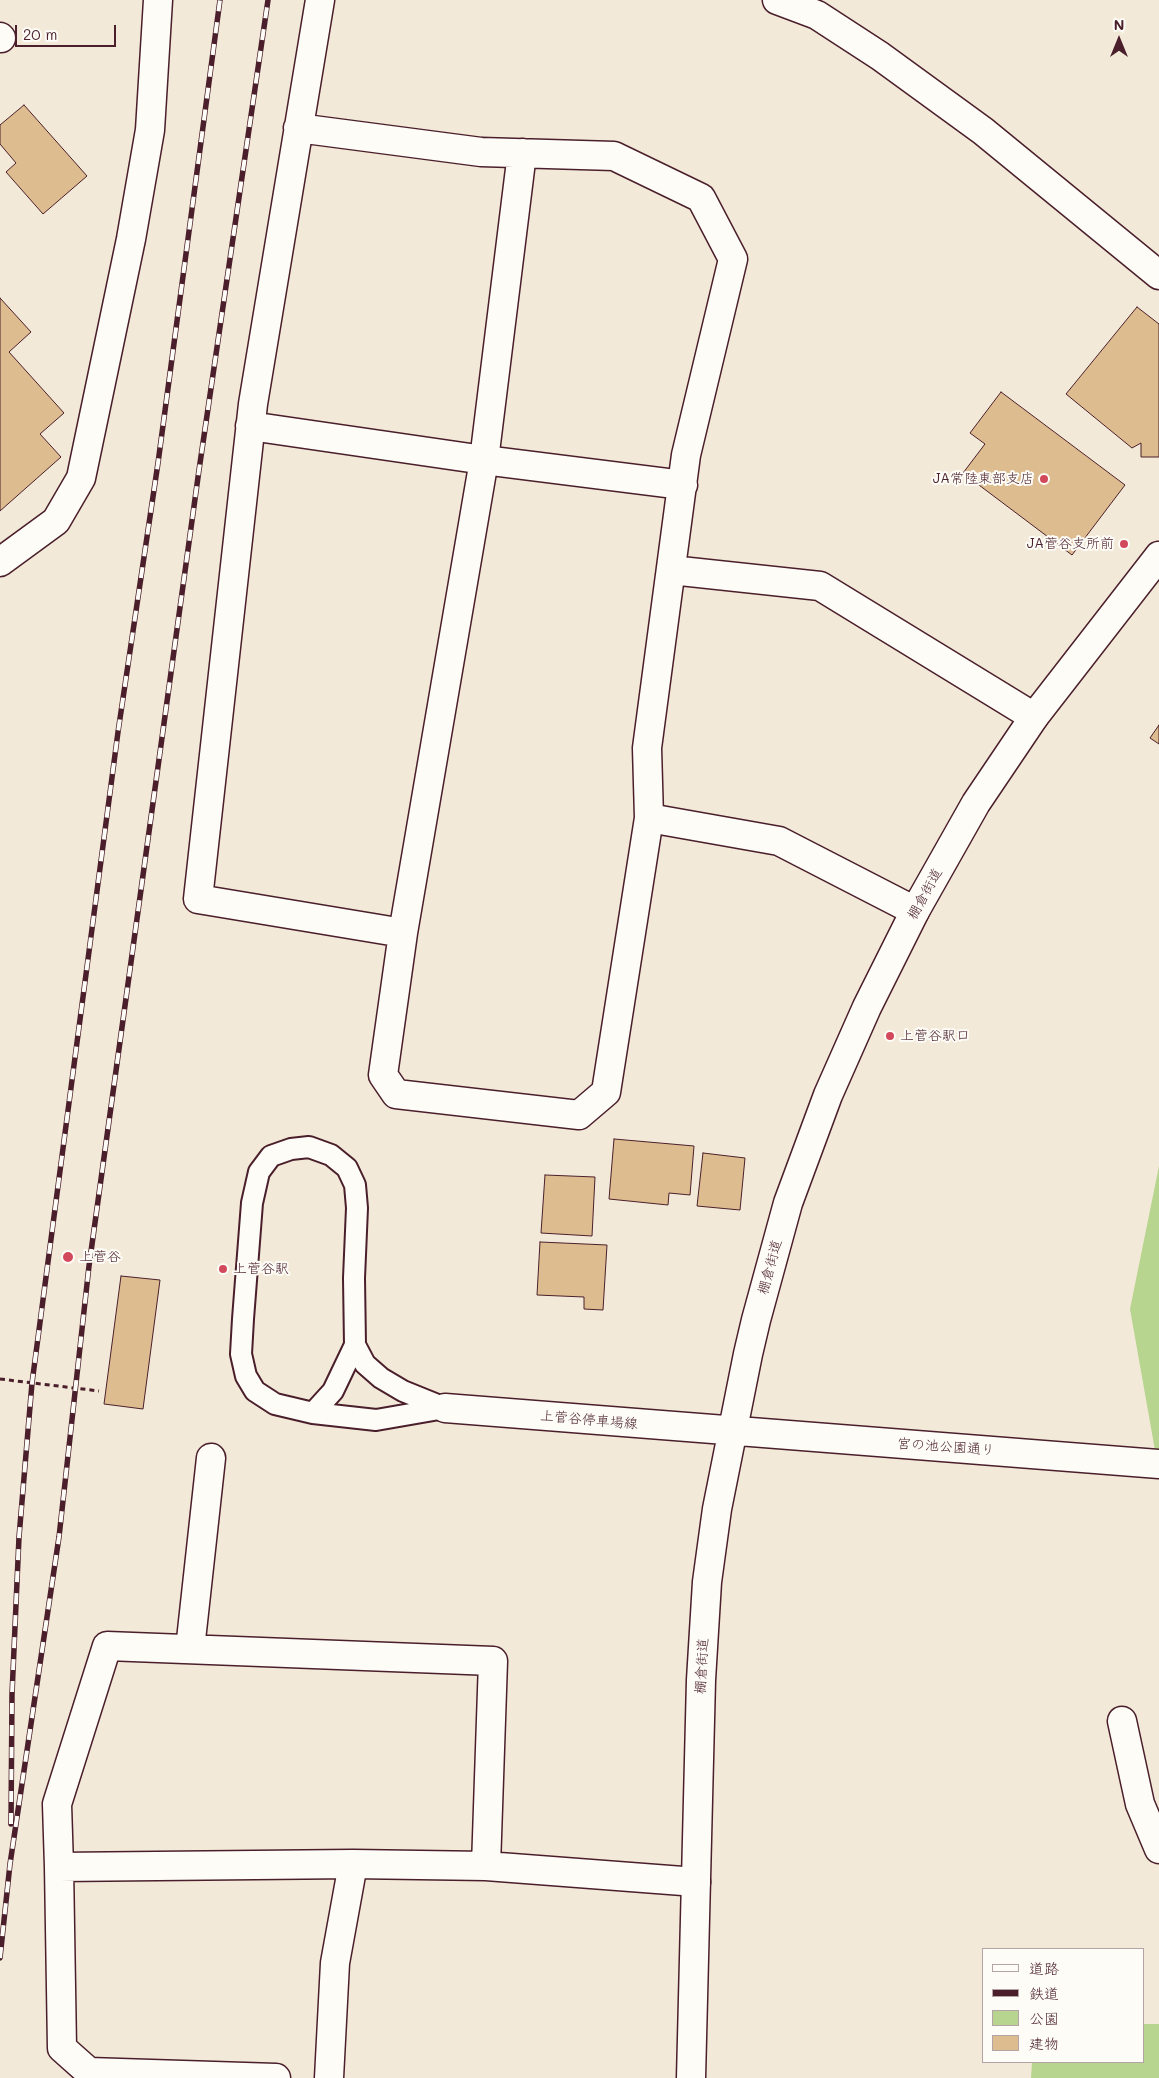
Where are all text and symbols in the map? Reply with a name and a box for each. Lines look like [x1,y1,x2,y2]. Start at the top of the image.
scale bar [18,15,119,47]
north arrow [1094,15,1144,65]
text: N [1114,15,1124,34]
text: 20 m [23,24,57,44]
place label: JA常陸東部支店 [933,471,1034,487]
marker: JA常陸東部支店 [1038,473,1050,485]
place label: JA菅谷支所前 [1027,536,1114,552]
marker: JA菅谷支所前 [1118,538,1130,550]
street label: 棚倉街道 [904,865,946,923]
place label: 上菅谷駅口 [900,1028,970,1044]
marker: 上菅谷駅口 [884,1030,896,1042]
street label: 棚倉街道 [755,1238,785,1296]
place label: 上菅谷 [79,1249,121,1265]
marker: 上菅谷 [61,1250,75,1264]
place label: 上菅谷駅 [233,1261,289,1277]
marker: 上菅谷駅 [217,1263,229,1275]
street label: 上菅谷停車場線 [539,1407,639,1433]
street label: 宮の池公園通り [897,1435,995,1459]
street label: 棚倉街道 [692,1638,712,1694]
legend [982,1948,1144,2063]
text: 道路 [1029,1958,1059,1978]
text: 鉄道 [1029,1983,1059,2003]
text: 公園 [1029,2008,1059,2028]
text: 建物 [1029,2033,1059,2053]

